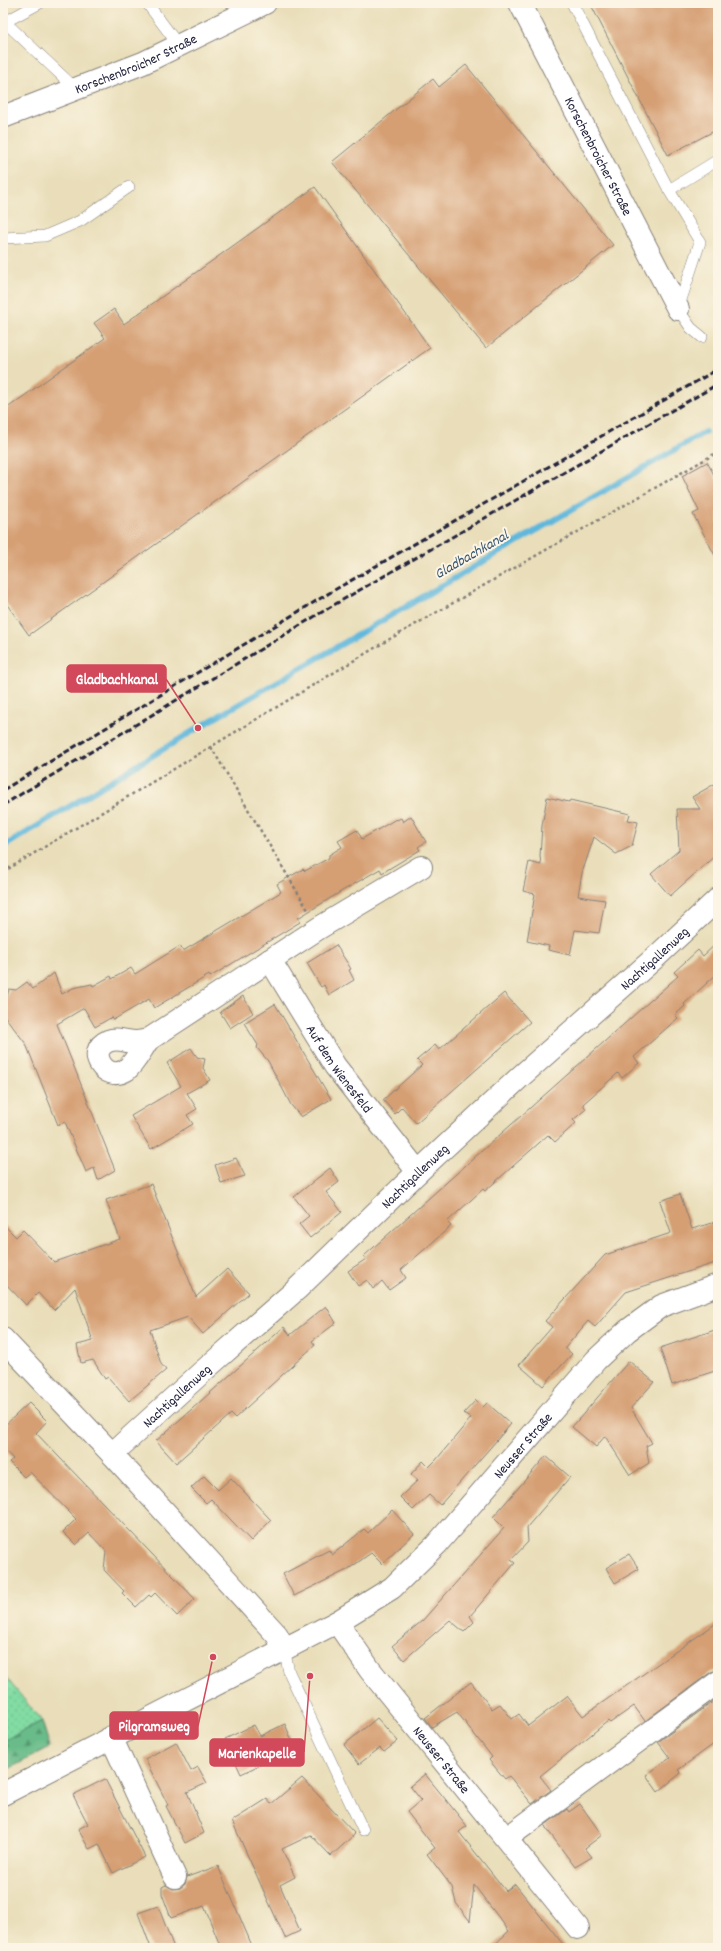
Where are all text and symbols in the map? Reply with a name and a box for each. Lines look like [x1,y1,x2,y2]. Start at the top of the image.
street label: Korschenbroicher Straße [72,30,201,100]
street label: Korschenbroicher Straße [558,94,636,220]
water label: Gladbachkanal [431,525,514,586]
callout: Gladbachkanal [67,665,166,692]
text: Gladbachkanal [76,670,159,692]
street label: Nachtigallenweg [617,923,694,996]
street label: Auf dem Wienesfeld [300,1022,376,1118]
street label: Nachtigallenweg [378,1140,454,1214]
street label: Nachtigallenweg [139,1360,216,1433]
street label: Neusser Straße [490,1409,558,1484]
callout: Pilgramsweg [110,1712,198,1739]
text: Pilgramsweg [118,1717,190,1739]
street label: Neusser Straße [407,1723,474,1799]
callout: Marienkapelle [210,1739,304,1766]
text: Marienkapelle [218,1744,296,1766]

